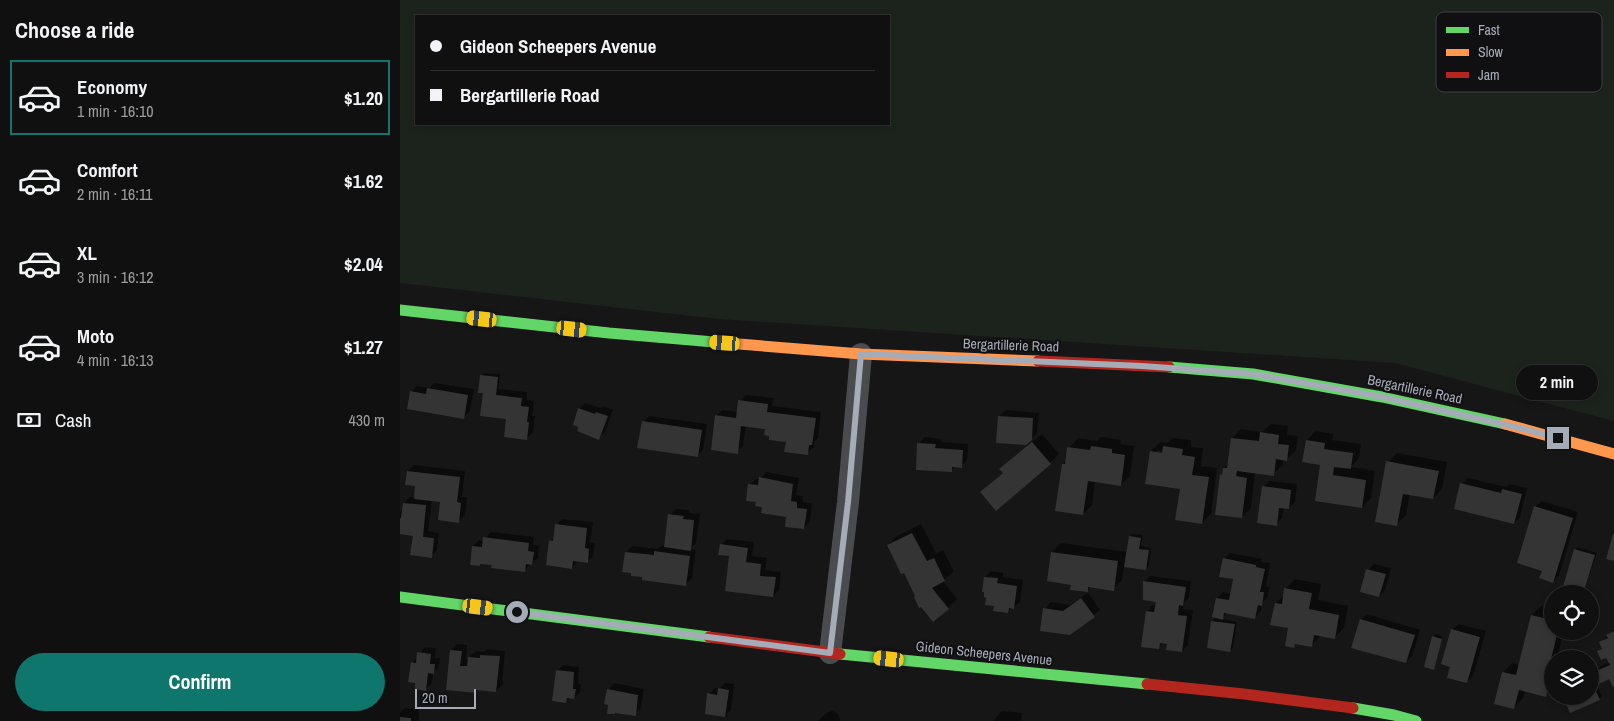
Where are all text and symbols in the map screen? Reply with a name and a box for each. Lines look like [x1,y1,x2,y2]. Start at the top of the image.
legend [1436,12,1602,92]
text: Choose a ride [15,15,134,45]
text: Fast [1478,21,1500,39]
text: Gideon Scheepers Avenue [460,33,656,59]
text: Slow [1478,43,1504,61]
text: Jam [1478,66,1500,84]
text: Economy [77,74,147,100]
icon: car [17,75,62,120]
text: Bergartillerie Road [460,82,599,108]
text: $1.20 [344,85,383,111]
text: 1 min · 16:10 [77,100,154,122]
text: Comfort [77,157,138,183]
icon: car [17,158,62,203]
text: $1.62 [344,168,383,194]
text: 2 min · 16:11 [77,183,153,205]
text: XL [77,240,97,266]
icon: car [17,241,62,286]
text: $2.04 [344,251,383,277]
text: 3 min · 16:12 [77,266,154,288]
car [466,310,497,328]
car [556,320,587,338]
text: Moto [77,323,114,349]
icon: car [17,324,62,369]
text: $1.27 [344,334,383,360]
car [709,334,740,352]
street label: Bergartillerie Road [963,334,1059,356]
text: 4 min · 16:13 [77,349,154,371]
callout: 2 min [1517,366,1599,400]
street label: Bergartillerie Road [1366,370,1464,408]
text: 2 min [1540,371,1574,393]
icon: cash [15,406,43,434]
text: Cash [55,407,91,433]
text: 430 m [349,409,385,431]
route end [1547,427,1569,449]
map controls [1544,585,1599,705]
button: locate [1544,585,1599,640]
car [462,598,493,616]
route start [506,601,528,623]
street label: Gideon Scheepers Avenue [915,637,1053,669]
car [873,650,904,668]
button: layers [1544,650,1599,705]
button: Confirm [15,653,385,711]
scale bar [415,686,476,709]
text: 20 m [422,689,448,707]

